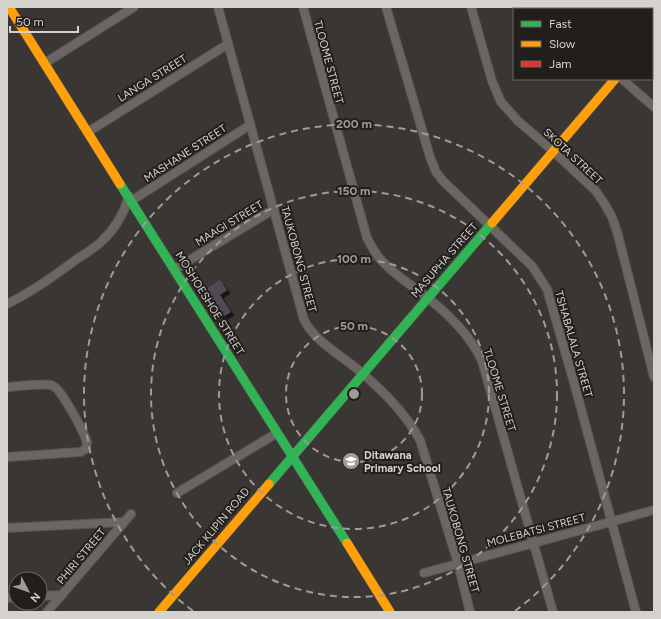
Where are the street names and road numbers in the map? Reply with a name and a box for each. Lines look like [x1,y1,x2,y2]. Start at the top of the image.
street label: TLOOME STREET [311,19,346,105]
street label: LANGA STREET [115,52,189,105]
street label: MASHANE STREET [142,122,229,185]
street label: SKOTA STREET [540,126,605,187]
street label: MAAGI STREET [193,198,265,249]
street label: TAUKOBONG STREET [278,205,319,314]
street label: MASUPHA STREET [408,220,480,300]
street label: MOSHOESHOE STREET [172,249,247,357]
street label: TSHABALALA STREET [552,289,595,399]
street label: TLOOME STREET [481,347,518,433]
street label: JACK KLIPIN ROAD [180,485,253,568]
street label: TAUKOBONG STREET [439,486,482,595]
street label: MOLEBATSI STREET [485,511,587,550]
street label: PHIRI STREET [54,526,109,587]

